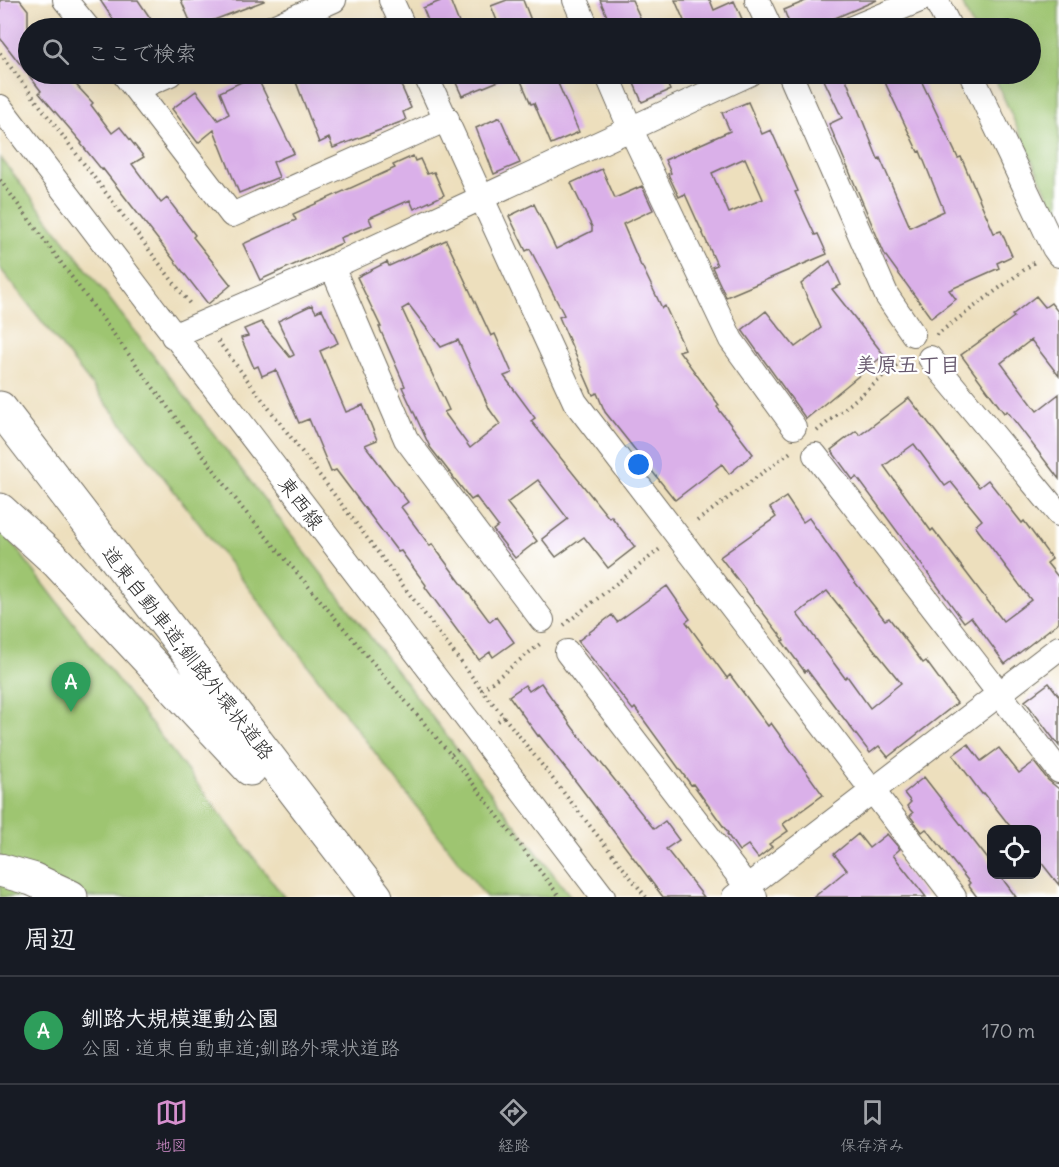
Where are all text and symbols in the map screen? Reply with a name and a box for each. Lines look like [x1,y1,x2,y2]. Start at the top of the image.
search box [18,18,1041,84]
icon: search [39,35,72,68]
text: ここで検索 [87,39,197,67]
district label: 美原五丁目 [856,351,961,378]
your location [624,450,653,479]
street label: 東西線 [273,471,329,534]
street label: 道東自動車道;釧路外環状道路 [97,541,280,765]
pin: A [52,662,90,712]
map controls [987,825,1041,879]
button: locate [987,825,1041,879]
text: 周辺 [24,922,76,955]
text: 釧路大規模運動公園 [81,1004,279,1032]
text: A [37,1018,50,1043]
text: 170 m [982,1018,1035,1043]
text: 公園 · 道東自動車道;釧路外環状道路 [81,1035,400,1060]
tab: 地図 [155,1096,188,1156]
tab: 経路 [497,1096,530,1156]
tab: 保存済み [840,1096,904,1156]

